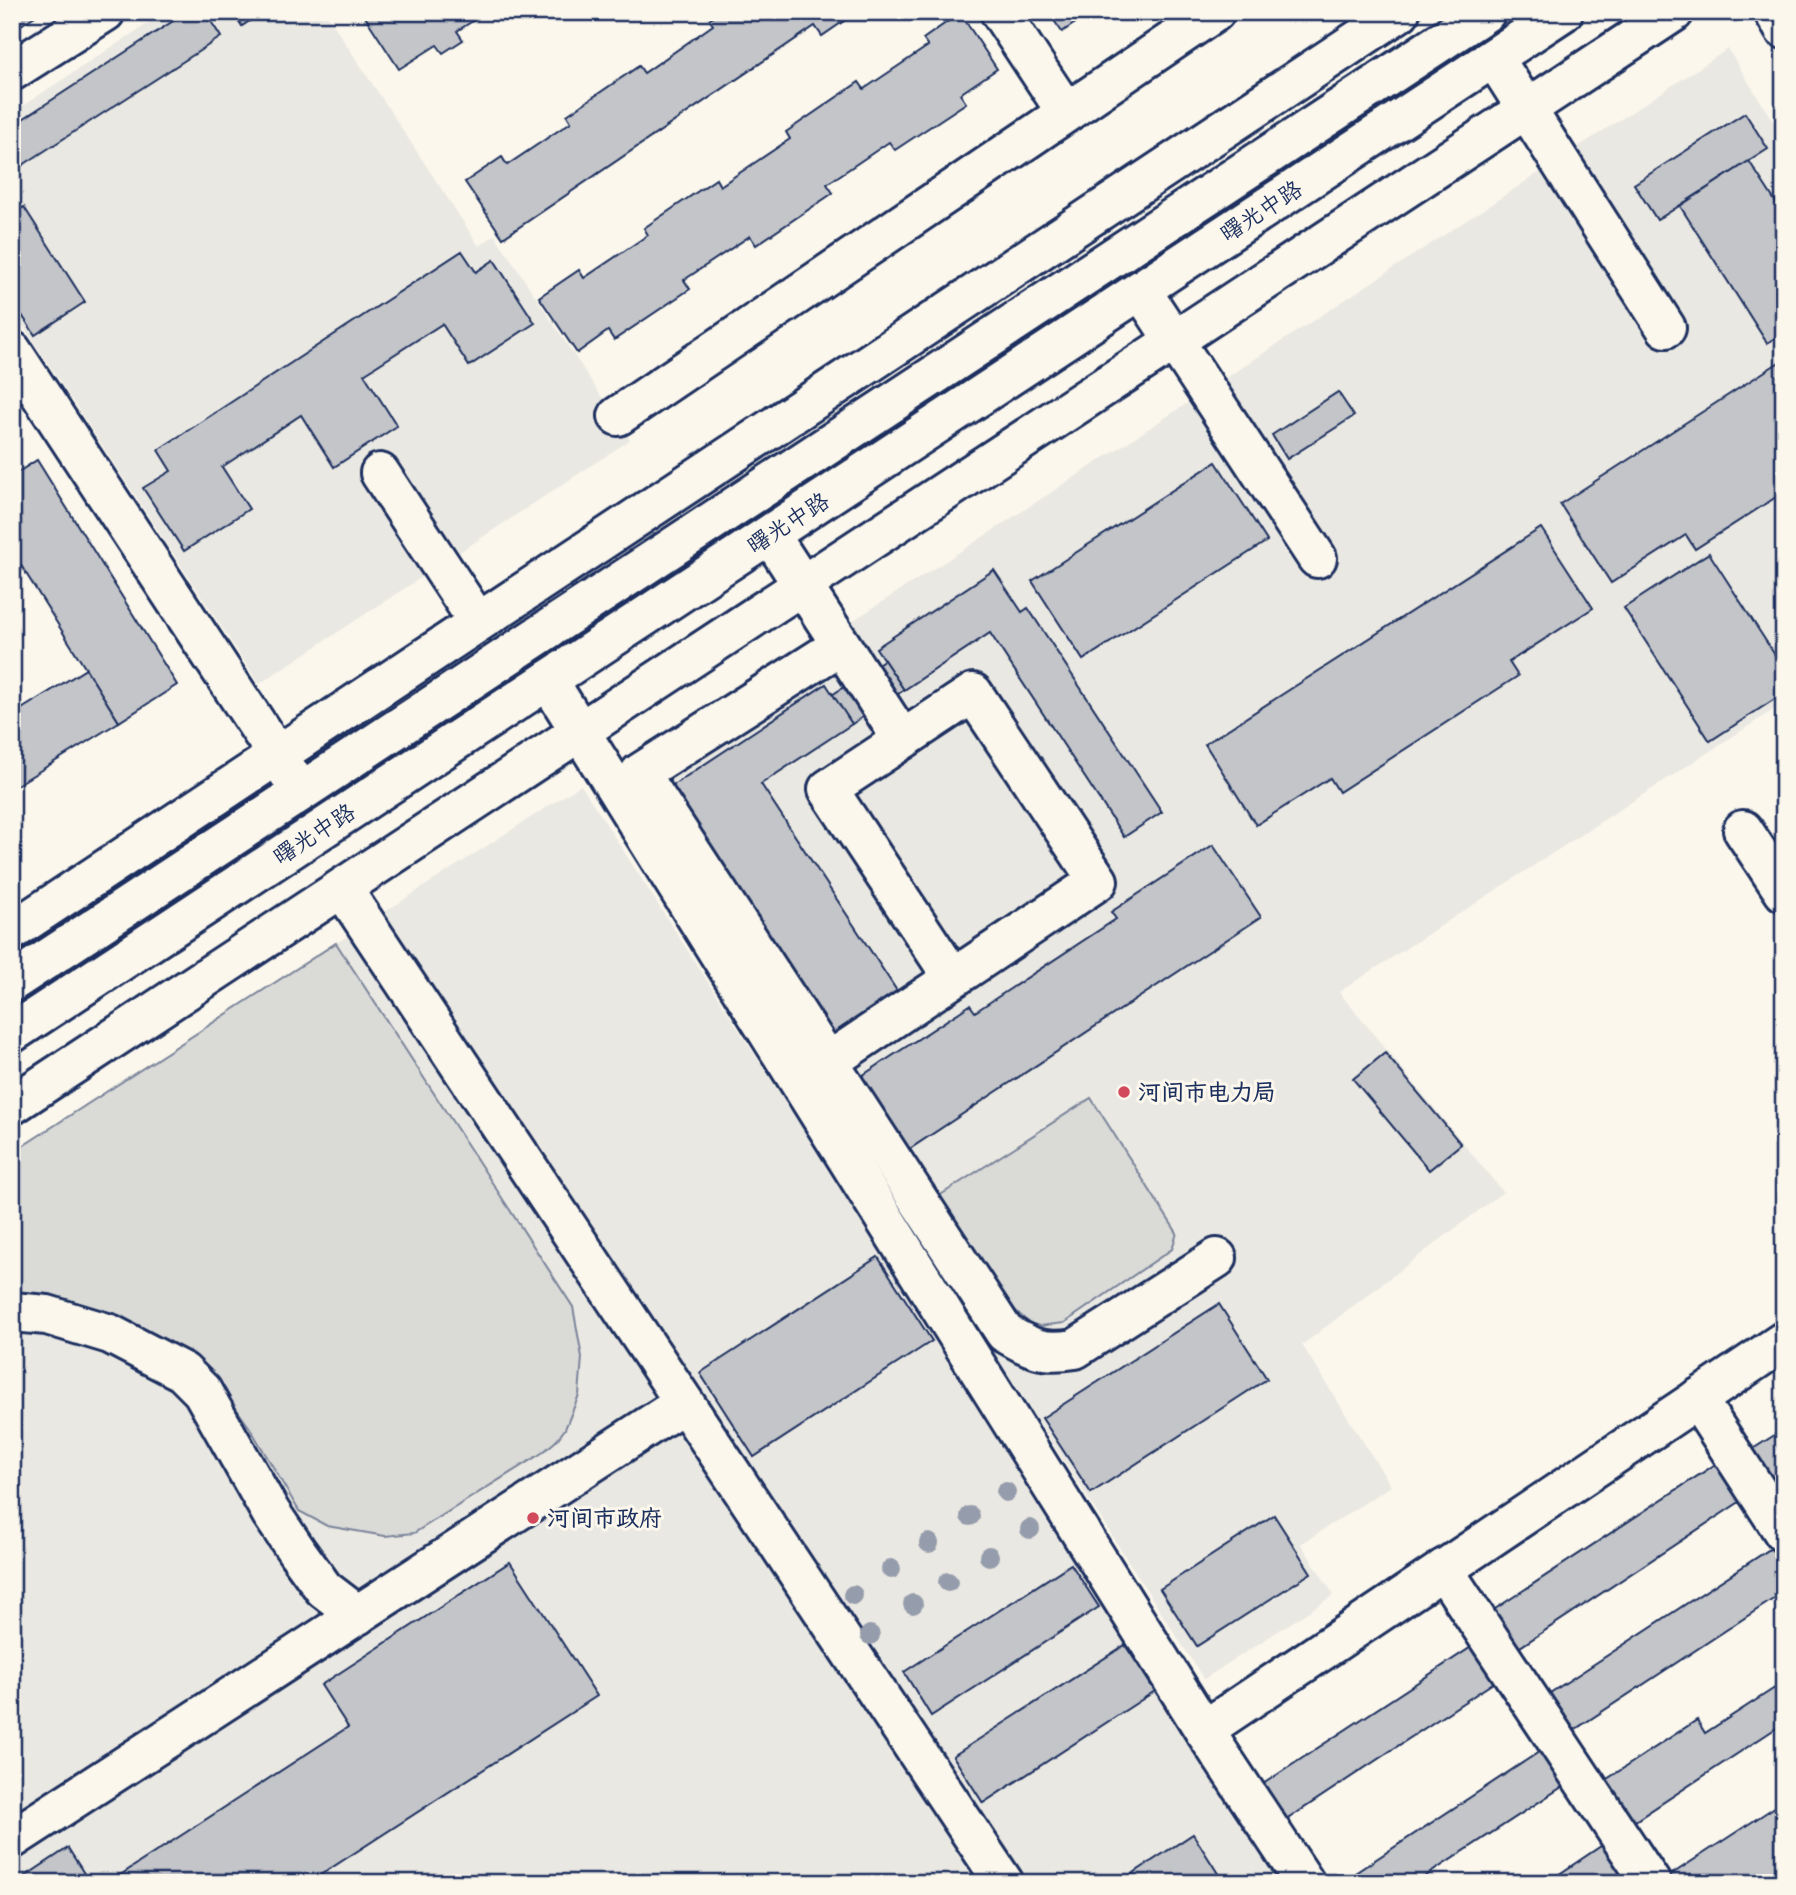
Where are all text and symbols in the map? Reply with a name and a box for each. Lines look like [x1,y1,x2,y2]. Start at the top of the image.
street label: 曙光中路 [1215,175,1309,250]
street label: 曙光中路 [742,487,836,562]
street label: 曙光中路 [268,798,362,873]
place label: 河间市电力局 [1138,1079,1276,1109]
marker: 河间市电力局 [1116,1084,1132,1100]
place label: 河间市政府 [547,1505,662,1535]
marker: 河间市政府 [525,1510,541,1526]

